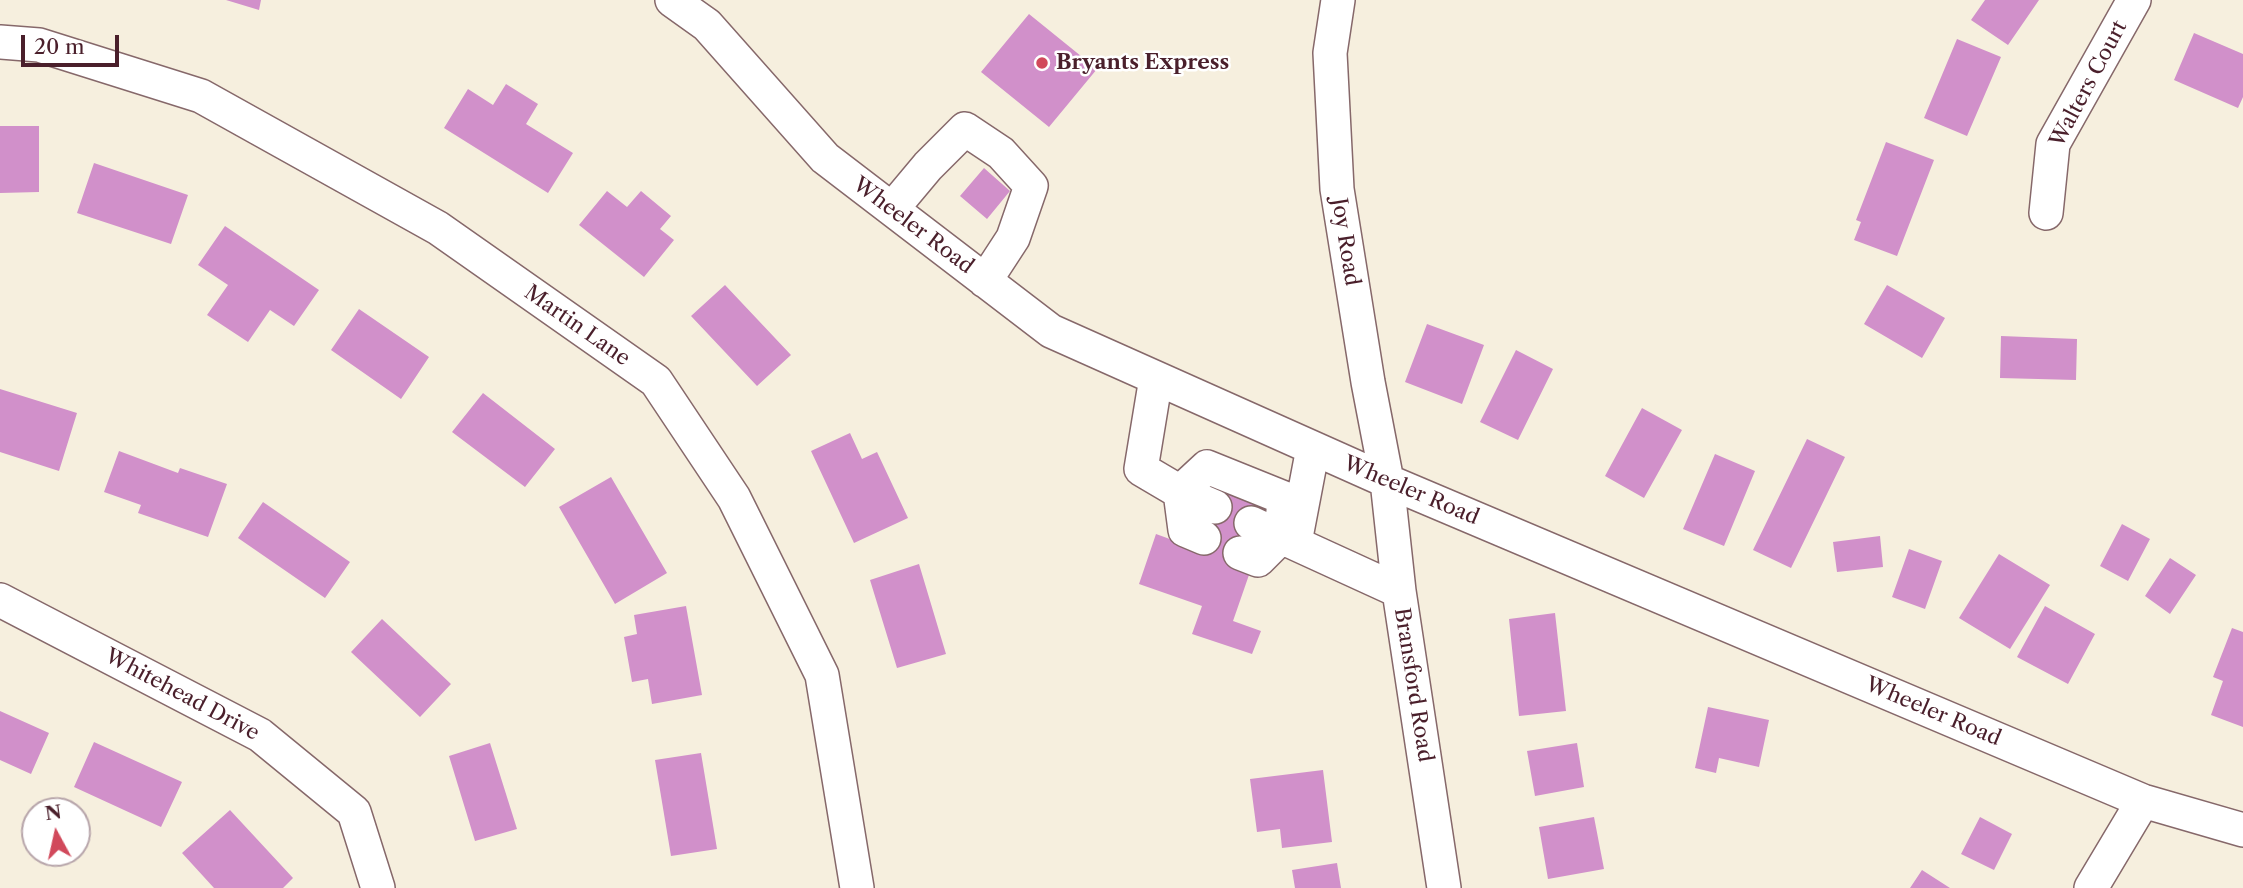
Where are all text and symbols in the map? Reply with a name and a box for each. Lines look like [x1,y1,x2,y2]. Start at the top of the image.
street label: Walters Court [2045,17,2133,151]
scale bar [24,21,122,65]
text: 20 m [34,34,85,59]
place label: Bryants Express [1056,50,1229,76]
marker: Bryants Express [1034,55,1050,71]
street label: Wheeler Road [848,172,978,280]
street label: Joy Road [1326,196,1364,288]
street label: Martin Lane [519,280,635,372]
street label: Wheeler Road [1340,451,1482,531]
street label: Bransford Road [1388,606,1438,764]
street label: Whitehead Drive [101,644,263,746]
street label: Wheeler Road [1862,672,2004,752]
north arrow [21,797,91,867]
text: N [44,800,63,825]

